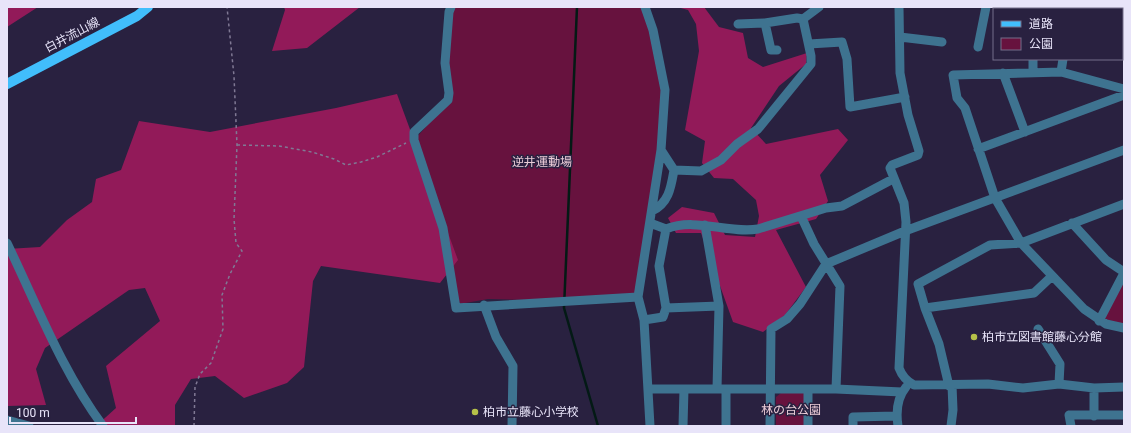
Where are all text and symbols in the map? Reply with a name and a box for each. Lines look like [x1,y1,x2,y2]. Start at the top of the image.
legend [993,8,1123,60]
street label: 白井流山線 [42,15,102,55]
text: 道路 [1029,17,1053,31]
text: 公園 [1029,37,1053,51]
park label: 逆井運動場 [512,155,572,169]
place label: 柏市立図書館藤心分館 [982,330,1102,344]
marker: 柏市立図書館藤心分館 [969,332,979,342]
scale bar [10,399,136,425]
park label: 林の台公園 [761,403,821,417]
place label: 柏市立藤心小学校 [483,405,579,419]
text: 100 m [16,406,50,420]
marker: 柏市立藤心小学校 [470,407,480,417]

